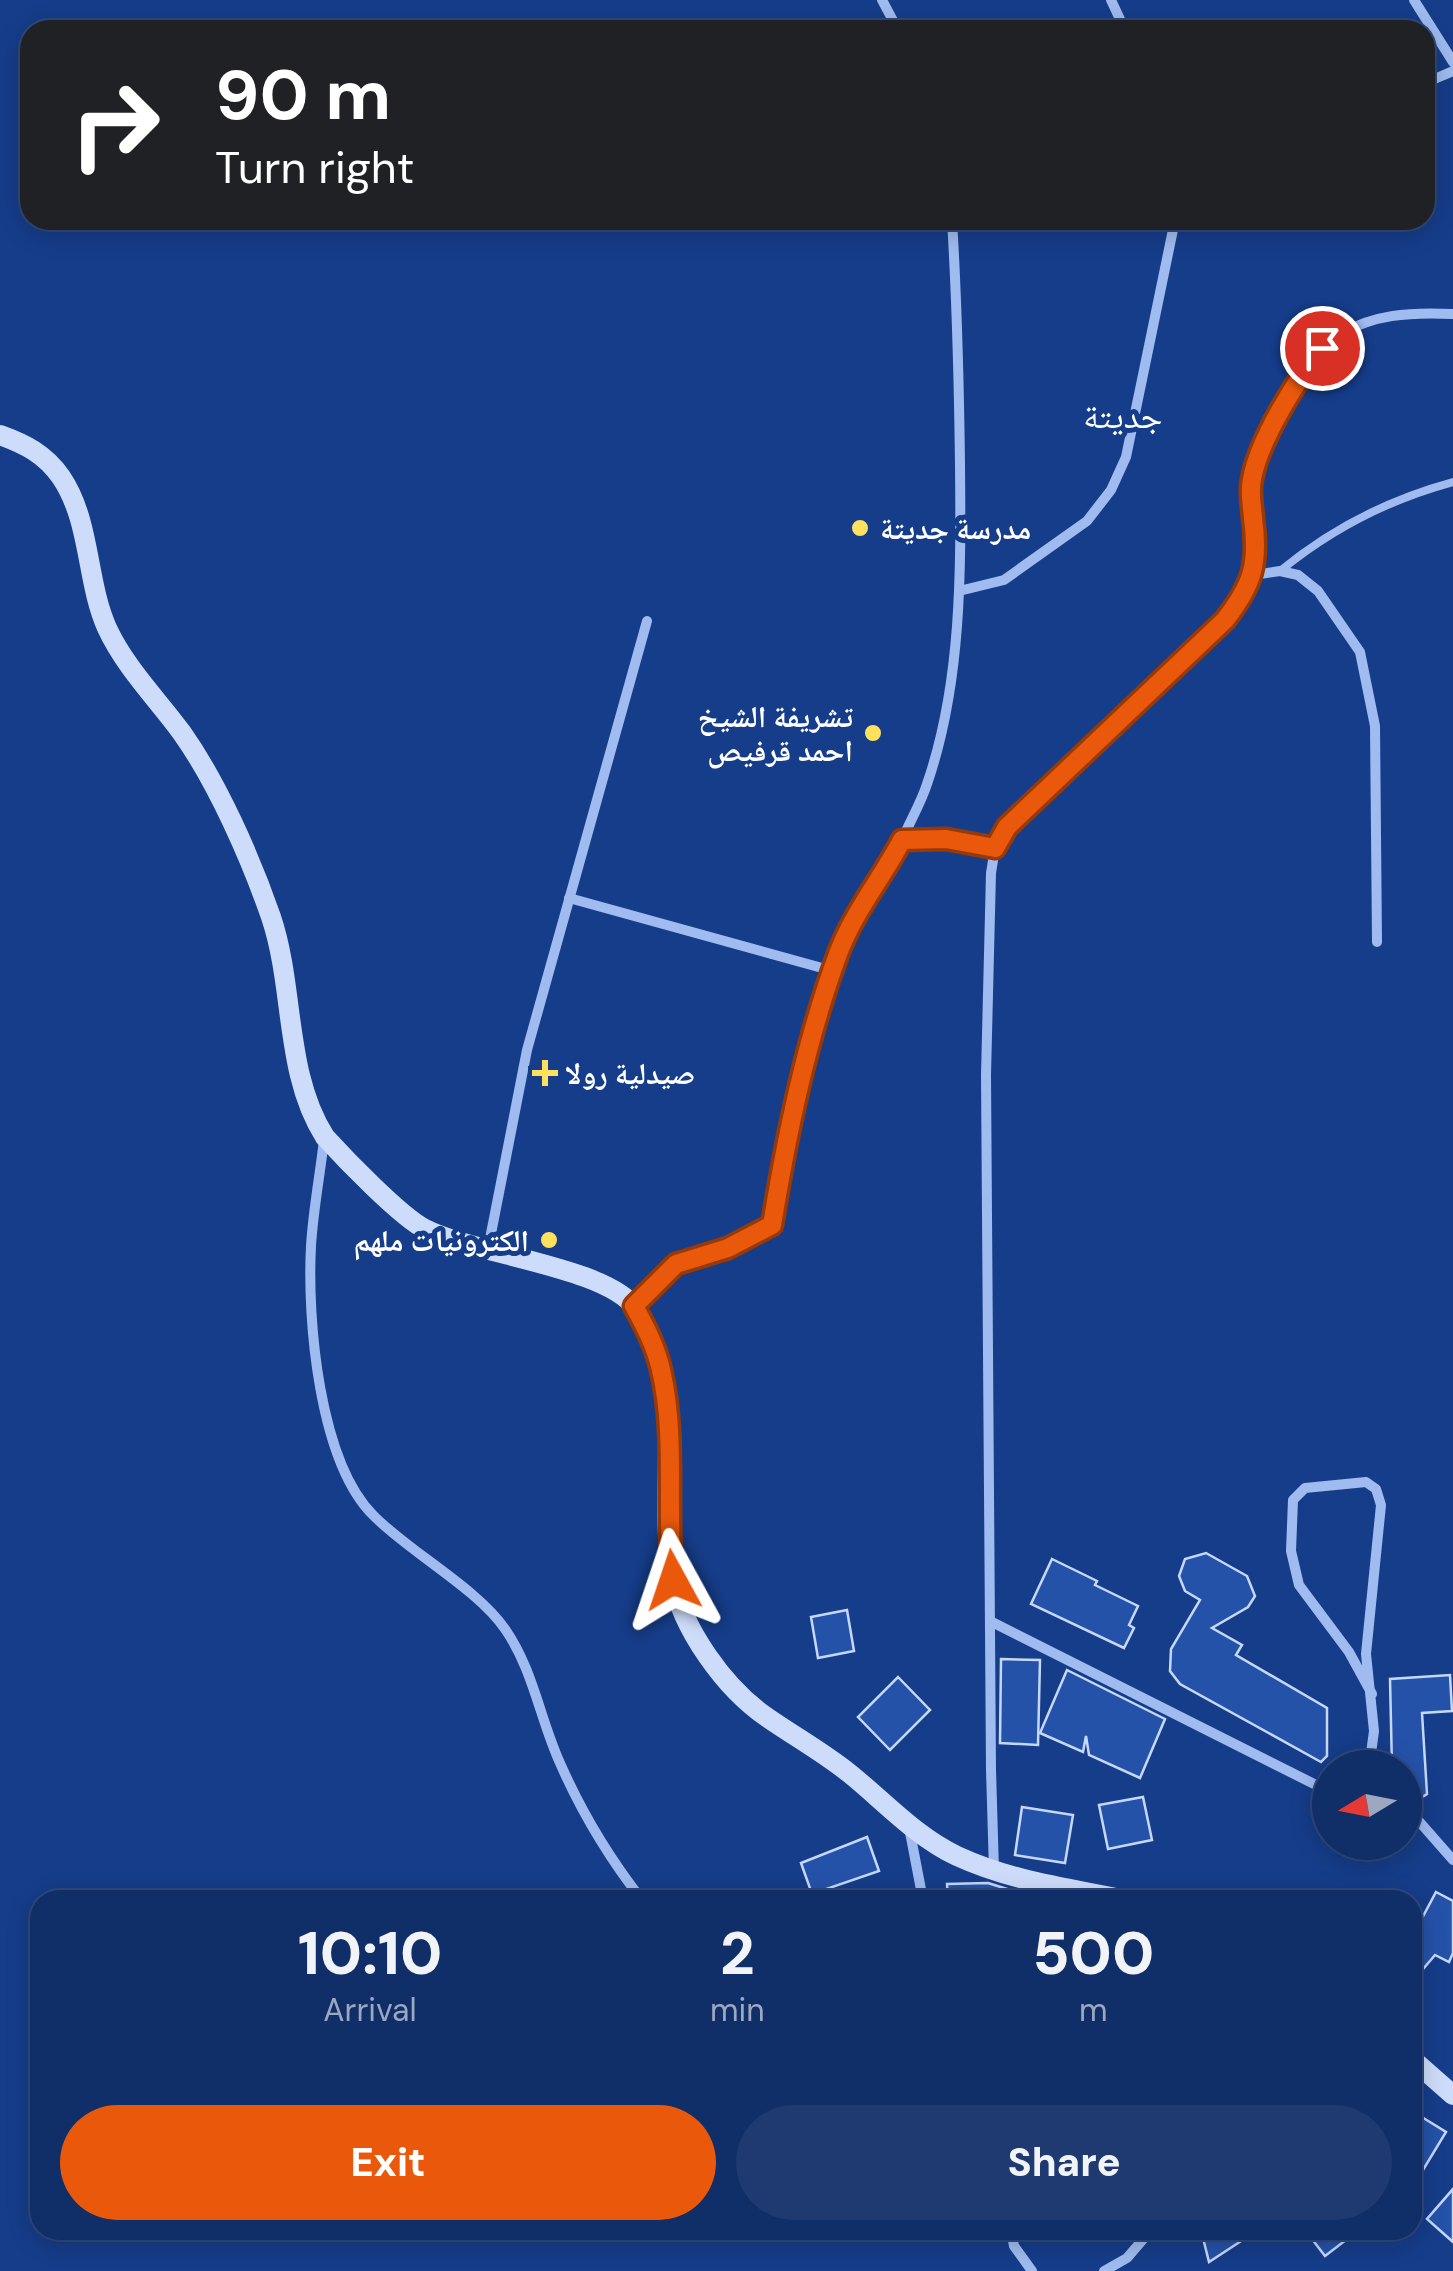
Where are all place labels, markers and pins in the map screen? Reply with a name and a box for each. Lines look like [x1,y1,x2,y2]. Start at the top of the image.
pin [1280,306,1365,391]
place label: مدرسة جديتة [880,509,1031,548]
marker: مدرسة جديتة [849,517,871,539]
place label: تشريفة الشيخ احمد قرفيص [698,697,853,770]
marker: تشريفة الشيخ احمد قرفيص [862,722,884,744]
place label: صيدلية رولا [565,1054,695,1093]
marker: صيدلية رولا [534,1062,556,1084]
place label: الكترونيات ملهم [353,1221,529,1261]
marker: الكترونيات ملهم [538,1229,560,1251]

